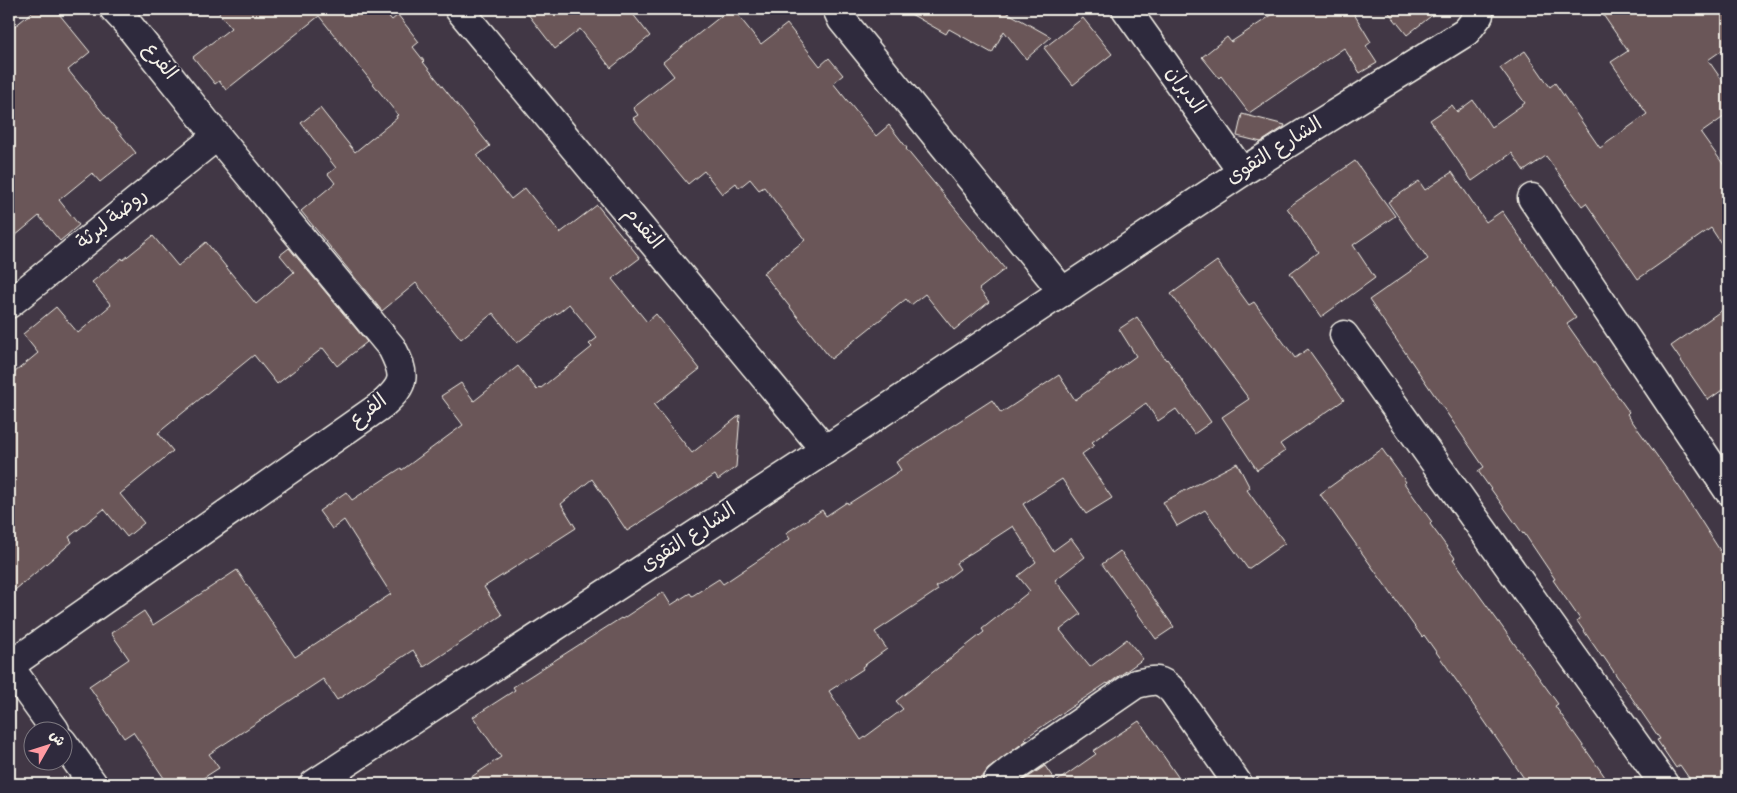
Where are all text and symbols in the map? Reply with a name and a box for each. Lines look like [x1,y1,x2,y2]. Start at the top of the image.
street label: الفرع [135,37,183,87]
street label: الدبران [1157,61,1211,121]
street label: الشارع التقوى [1221,111,1329,193]
street label: روضة لبرثة [71,183,155,257]
street label: التقدم [616,201,668,257]
street label: الفرع [344,388,394,436]
street label: الشارع التقوى [636,498,742,580]
north arrow [22,720,72,770]
text: ش [44,727,69,751]

